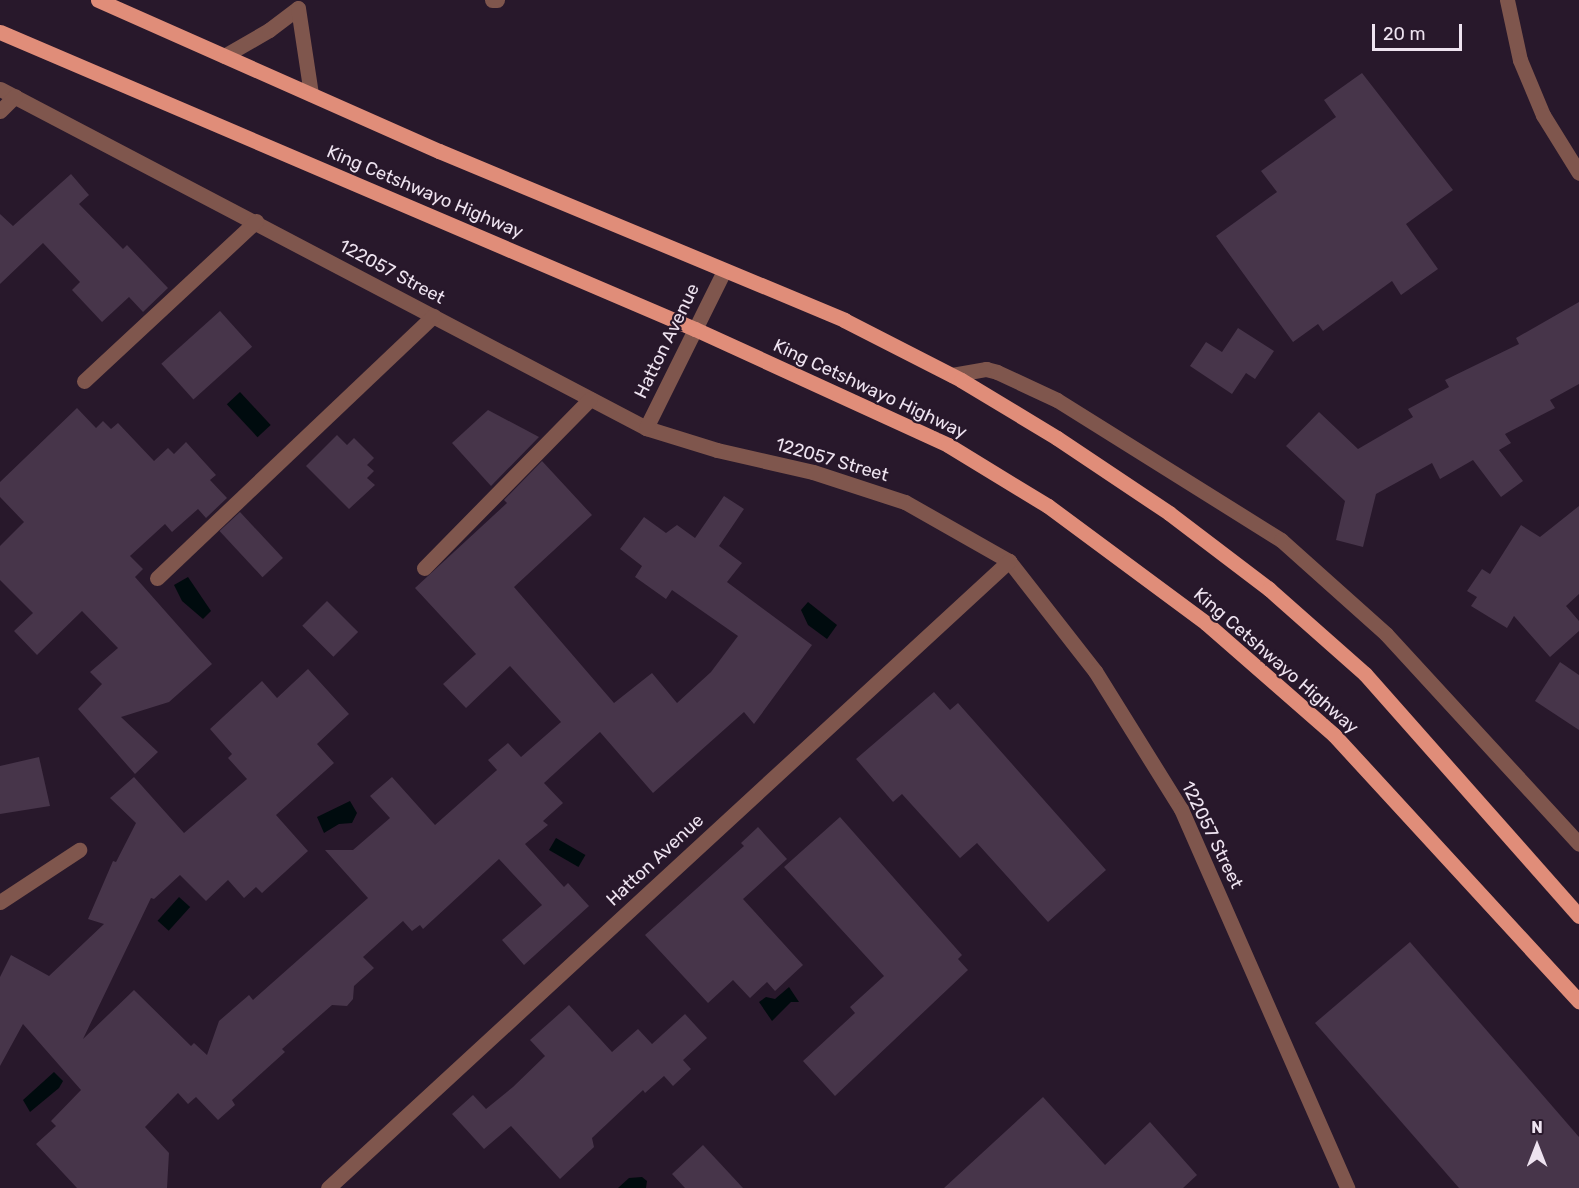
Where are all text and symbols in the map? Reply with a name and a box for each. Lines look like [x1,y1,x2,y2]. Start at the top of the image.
scale bar [1375,12,1465,50]
text: 20 m [1383,23,1425,45]
street label: King Cetshwayo Highway [324,141,526,243]
street label: 122057 Street [335,235,449,309]
street label: Hatton Avenue [630,280,704,402]
street label: King Cetshwayo Highway [770,335,970,443]
street label: 122057 Street [773,434,891,486]
street label: King Cetshwayo Highway [1189,584,1363,738]
street label: 122057 Street [1177,778,1247,892]
street label: Hatton Avenue [602,809,708,911]
north arrow [1507,1116,1567,1176]
text: N [1531,1118,1543,1137]

